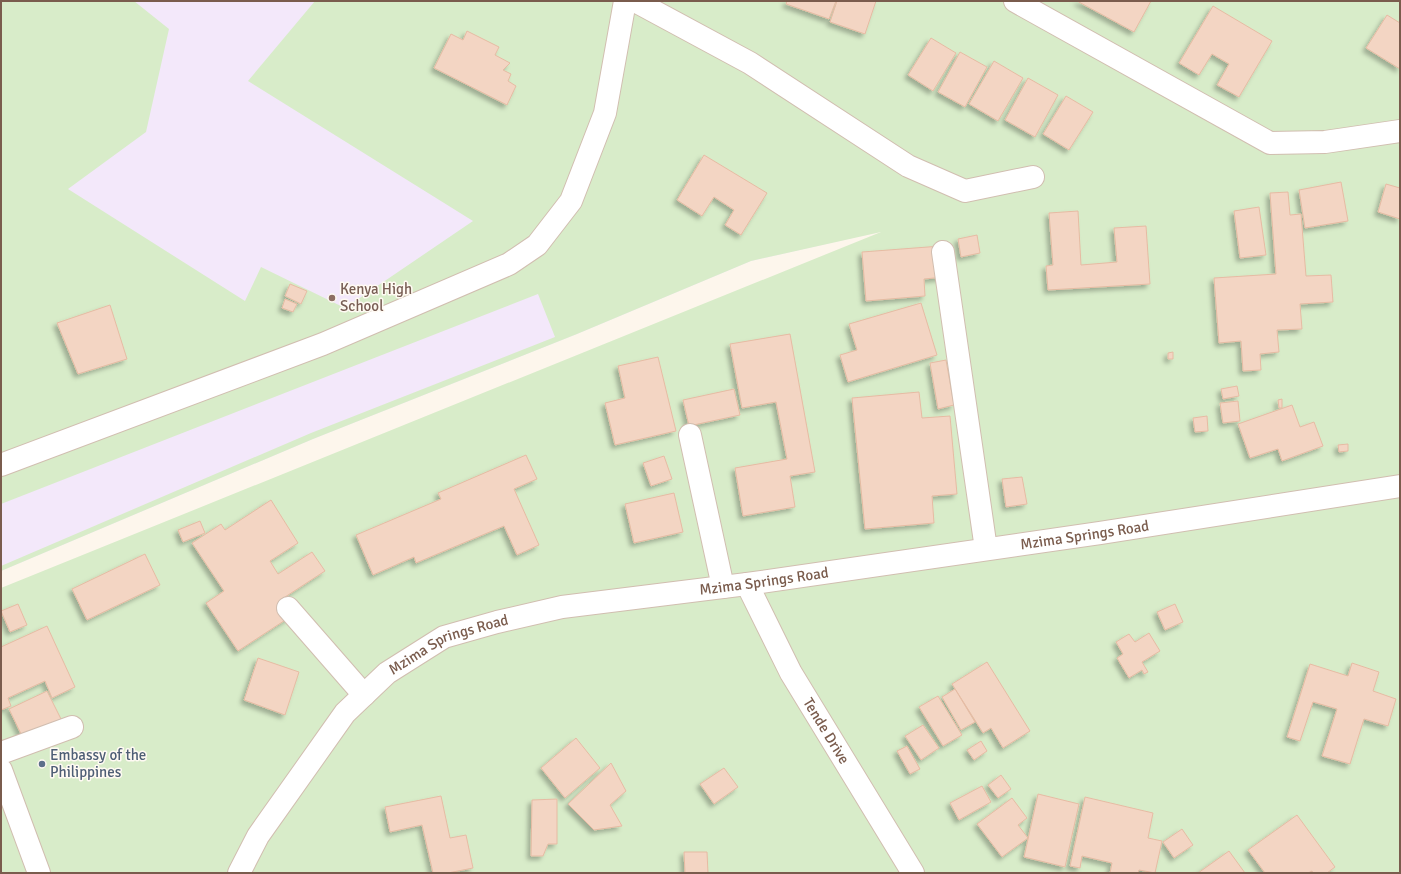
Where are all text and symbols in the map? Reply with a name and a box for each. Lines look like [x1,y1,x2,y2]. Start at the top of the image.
place label: Kenya High School [340,280,412,315]
marker: Kenya High School [327,293,337,303]
street label: Mzima Springs Road [1019,516,1150,553]
street label: Mzima Springs Road [698,563,830,599]
street label: Mzima Springs Road [385,611,510,679]
street label: Tende Drive [799,694,853,767]
place label: Embassy of the Philippines [50,746,146,781]
marker: Embassy of the Philippines [37,759,47,769]

